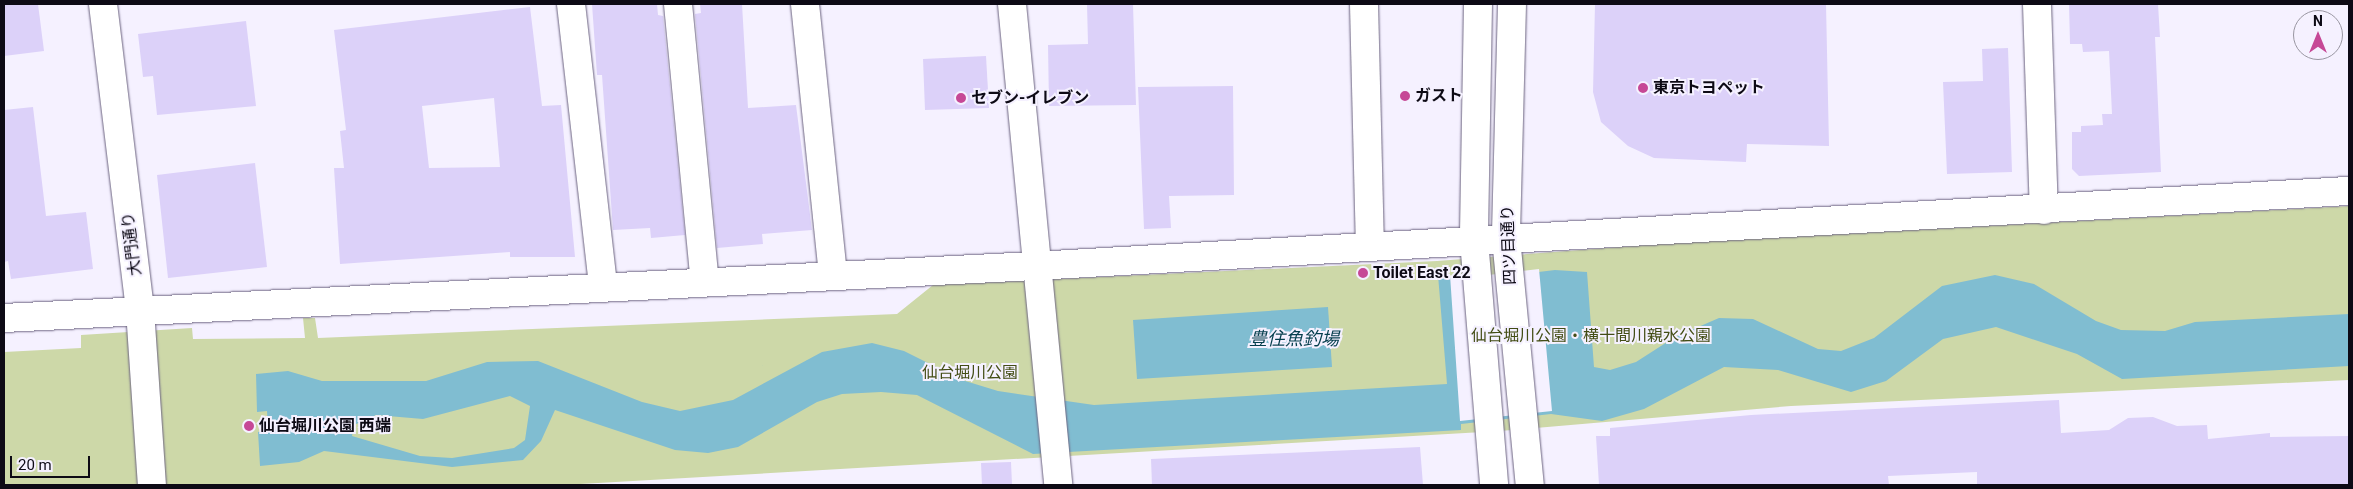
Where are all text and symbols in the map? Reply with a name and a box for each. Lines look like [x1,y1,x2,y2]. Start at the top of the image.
north arrow [2293,10,2343,60]
text: N [2313,13,2323,29]
place label: 東京トヨペット [1653,78,1765,98]
marker: 東京トヨペット [1637,82,1649,94]
place label: ガスト [1415,86,1463,106]
place label: セブン-イレブン [971,88,1089,108]
marker: ガスト [1399,90,1411,102]
marker: セブン-イレブン [955,92,967,104]
street label: 四ツ目通り [1498,205,1520,285]
street label: 大門通り [119,211,145,277]
place label: Toilet East 22 [1373,263,1471,283]
marker: Toilet East 22 [1357,267,1369,279]
park label: 仙台堀川公園・横十間川親水公園 [1471,326,1711,346]
water label: 豊住魚釣場 [1249,328,1339,350]
park label: 仙台堀川公園 [922,363,1018,383]
place label: 仙台堀川公園 西端 [259,416,391,436]
marker: 仙台堀川公園 西端 [243,420,255,432]
scale bar [12,446,92,478]
text: 20 m [18,456,52,474]

